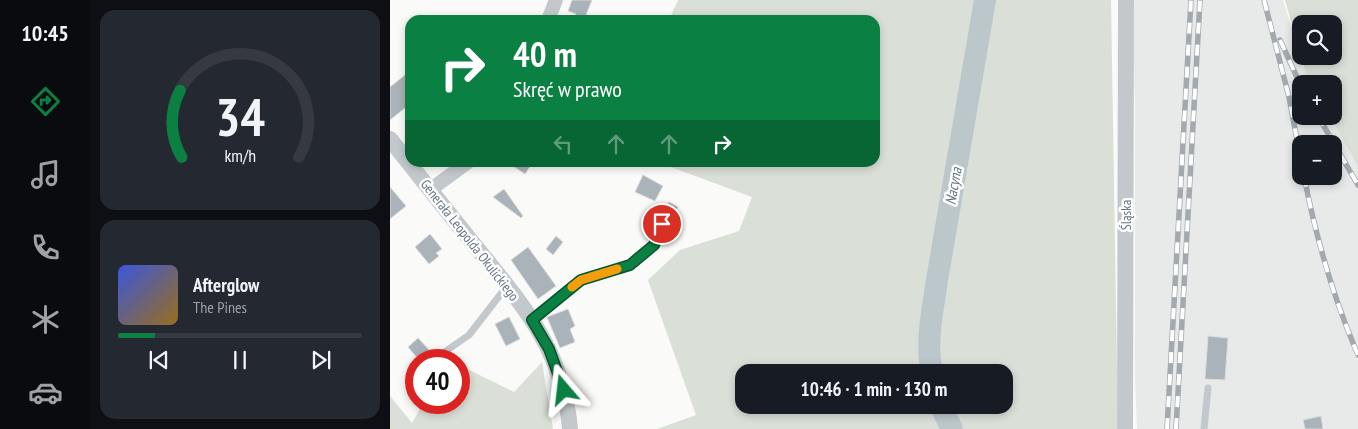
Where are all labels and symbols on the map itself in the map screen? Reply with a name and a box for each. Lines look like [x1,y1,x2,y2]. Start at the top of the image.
water label: Nacyna [940,165,966,206]
street label: Generała Leopolda Okulickiego [417,176,523,304]
street label: Śląska [1117,200,1135,230]
pin [641,203,683,245]
speed limit sign: 40 [405,349,470,414]
position arrow [537,363,589,415]

